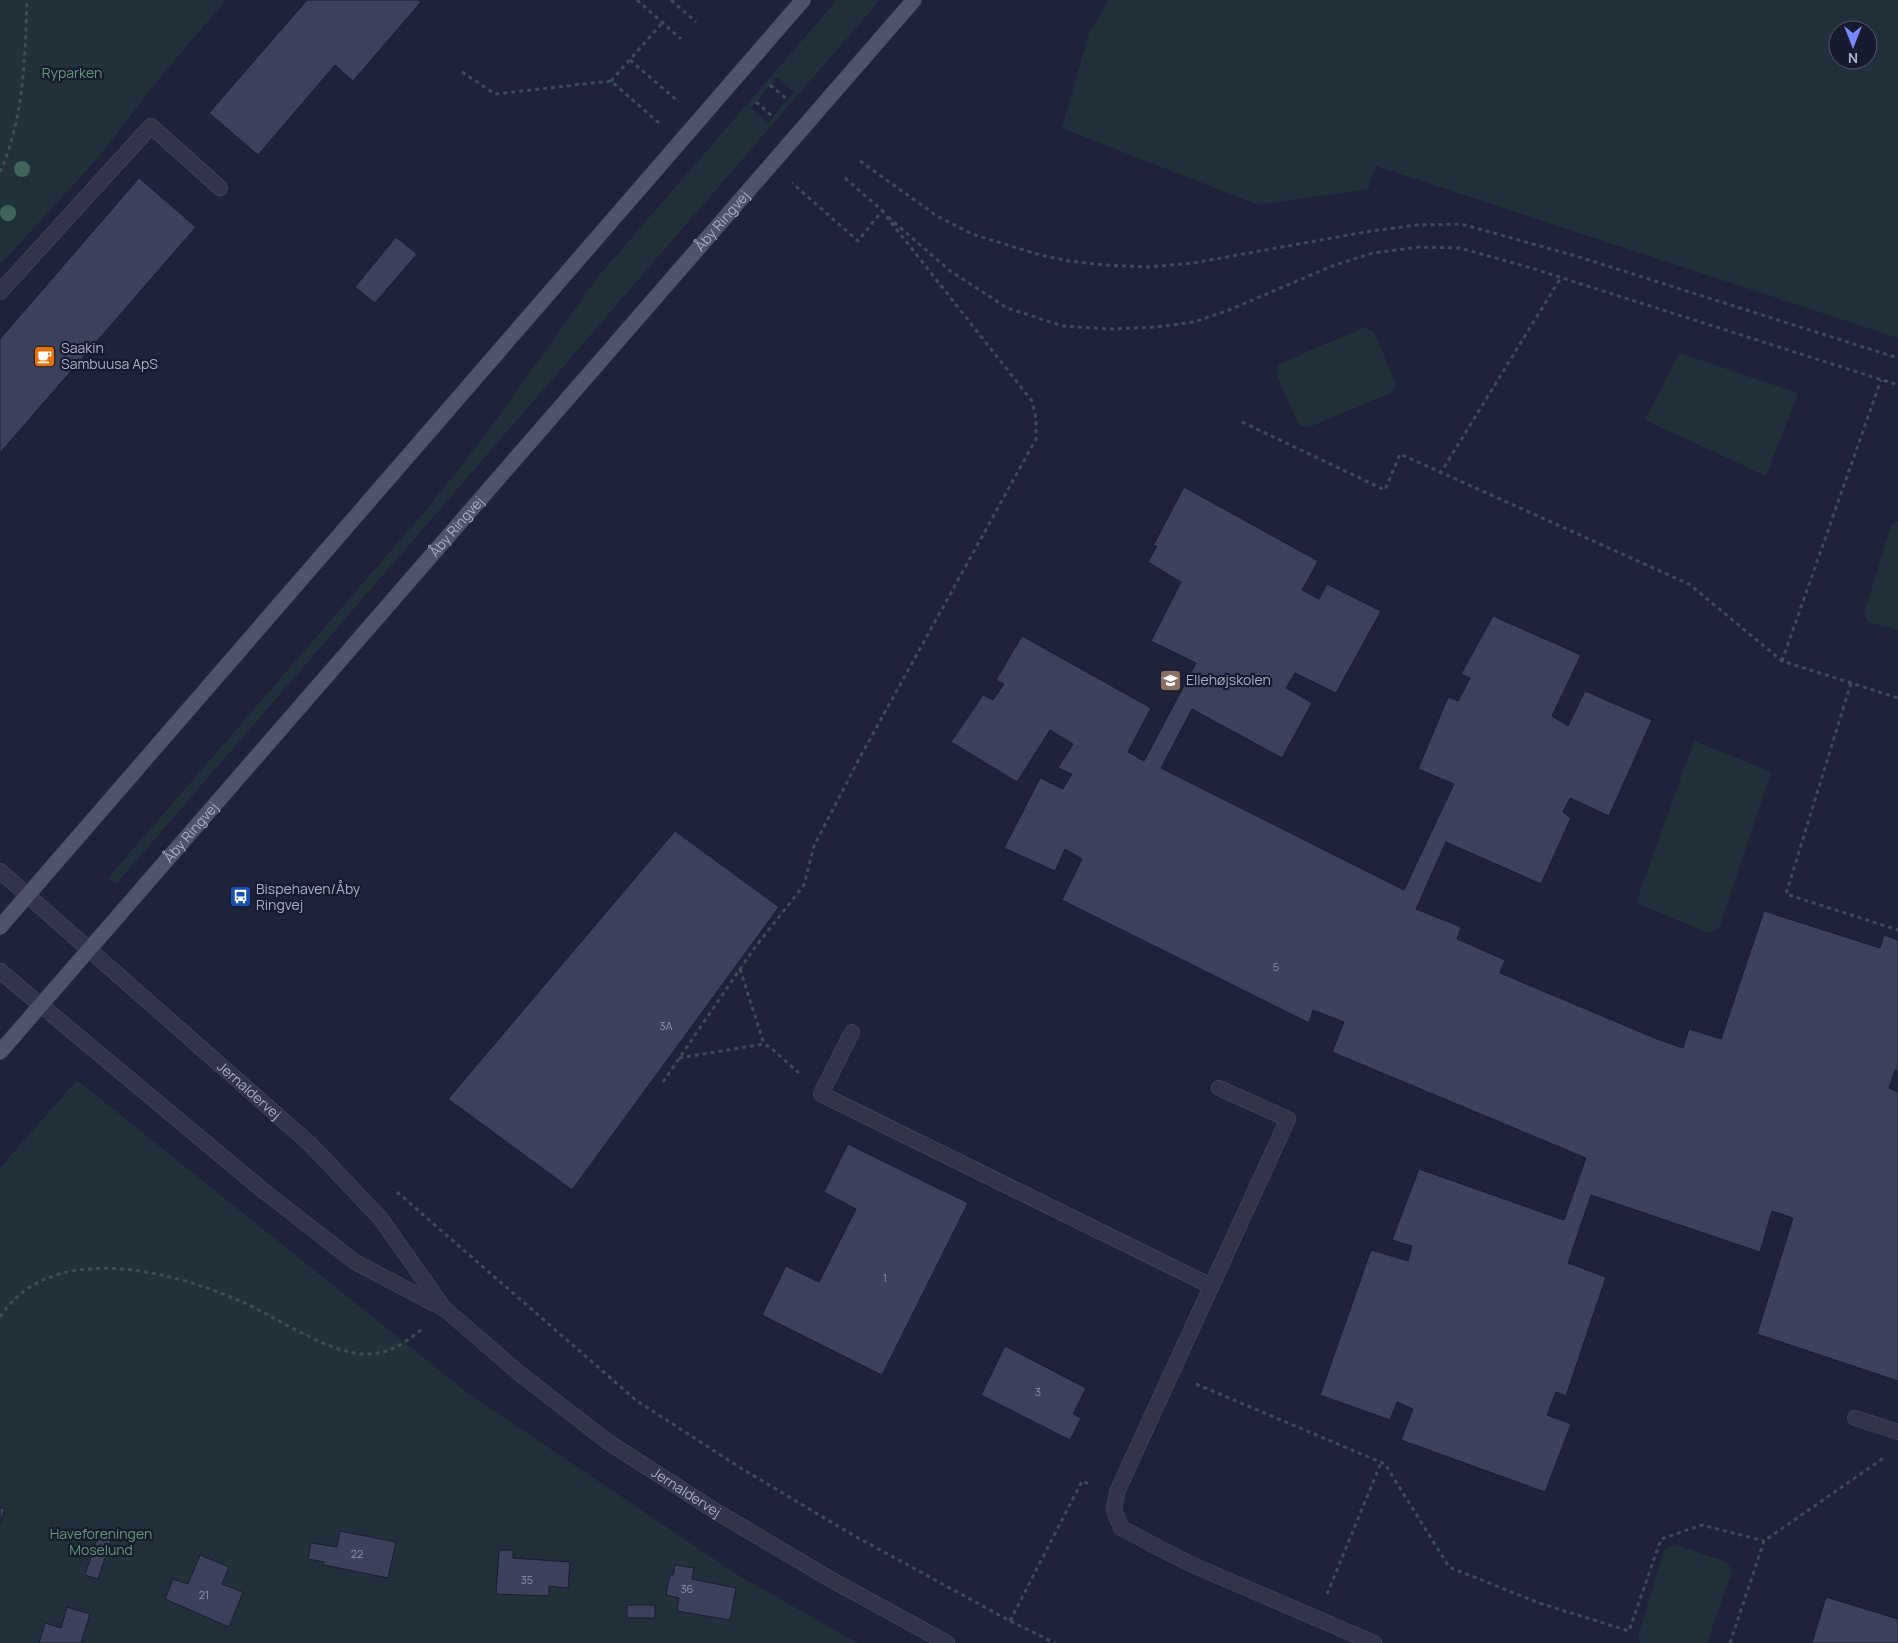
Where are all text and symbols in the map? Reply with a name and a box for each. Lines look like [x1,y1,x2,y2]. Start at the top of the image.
north arrow [1828,20,1878,70]
text: N [1848,49,1858,68]
park label: Ryparken [42,63,102,82]
street label: Åby Ringvej [690,186,753,255]
place label: Saakin Sambuusa ApS [61,338,158,373]
cafe icon: Saakin Sambuusa ApS [33,344,57,368]
street label: Åby Ringvej [425,492,488,561]
school or university icon: Ellehøjskolen [1158,668,1182,692]
place label: Ellehøjskolen [1186,670,1271,689]
street label: Åby Ringvej [159,798,222,866]
place label: Bispehaven/Åby Ringvej [256,879,361,914]
bus stop icon: Bispehaven/Åby Ringvej [228,885,252,909]
house number: 5 [1273,959,1279,974]
house number: 3A [659,1018,673,1033]
street label: Jernaldervej [213,1057,285,1123]
house number: 1 [883,1270,887,1285]
house number: 3 [1035,1384,1041,1399]
street label: Jernaldervej [648,1462,725,1521]
park label: Haveforeningen Moselund [50,1524,152,1559]
house number: 22 [351,1546,363,1561]
house number: 35 [521,1572,533,1587]
house number: 36 [681,1581,694,1596]
house number: 21 [199,1587,209,1602]

